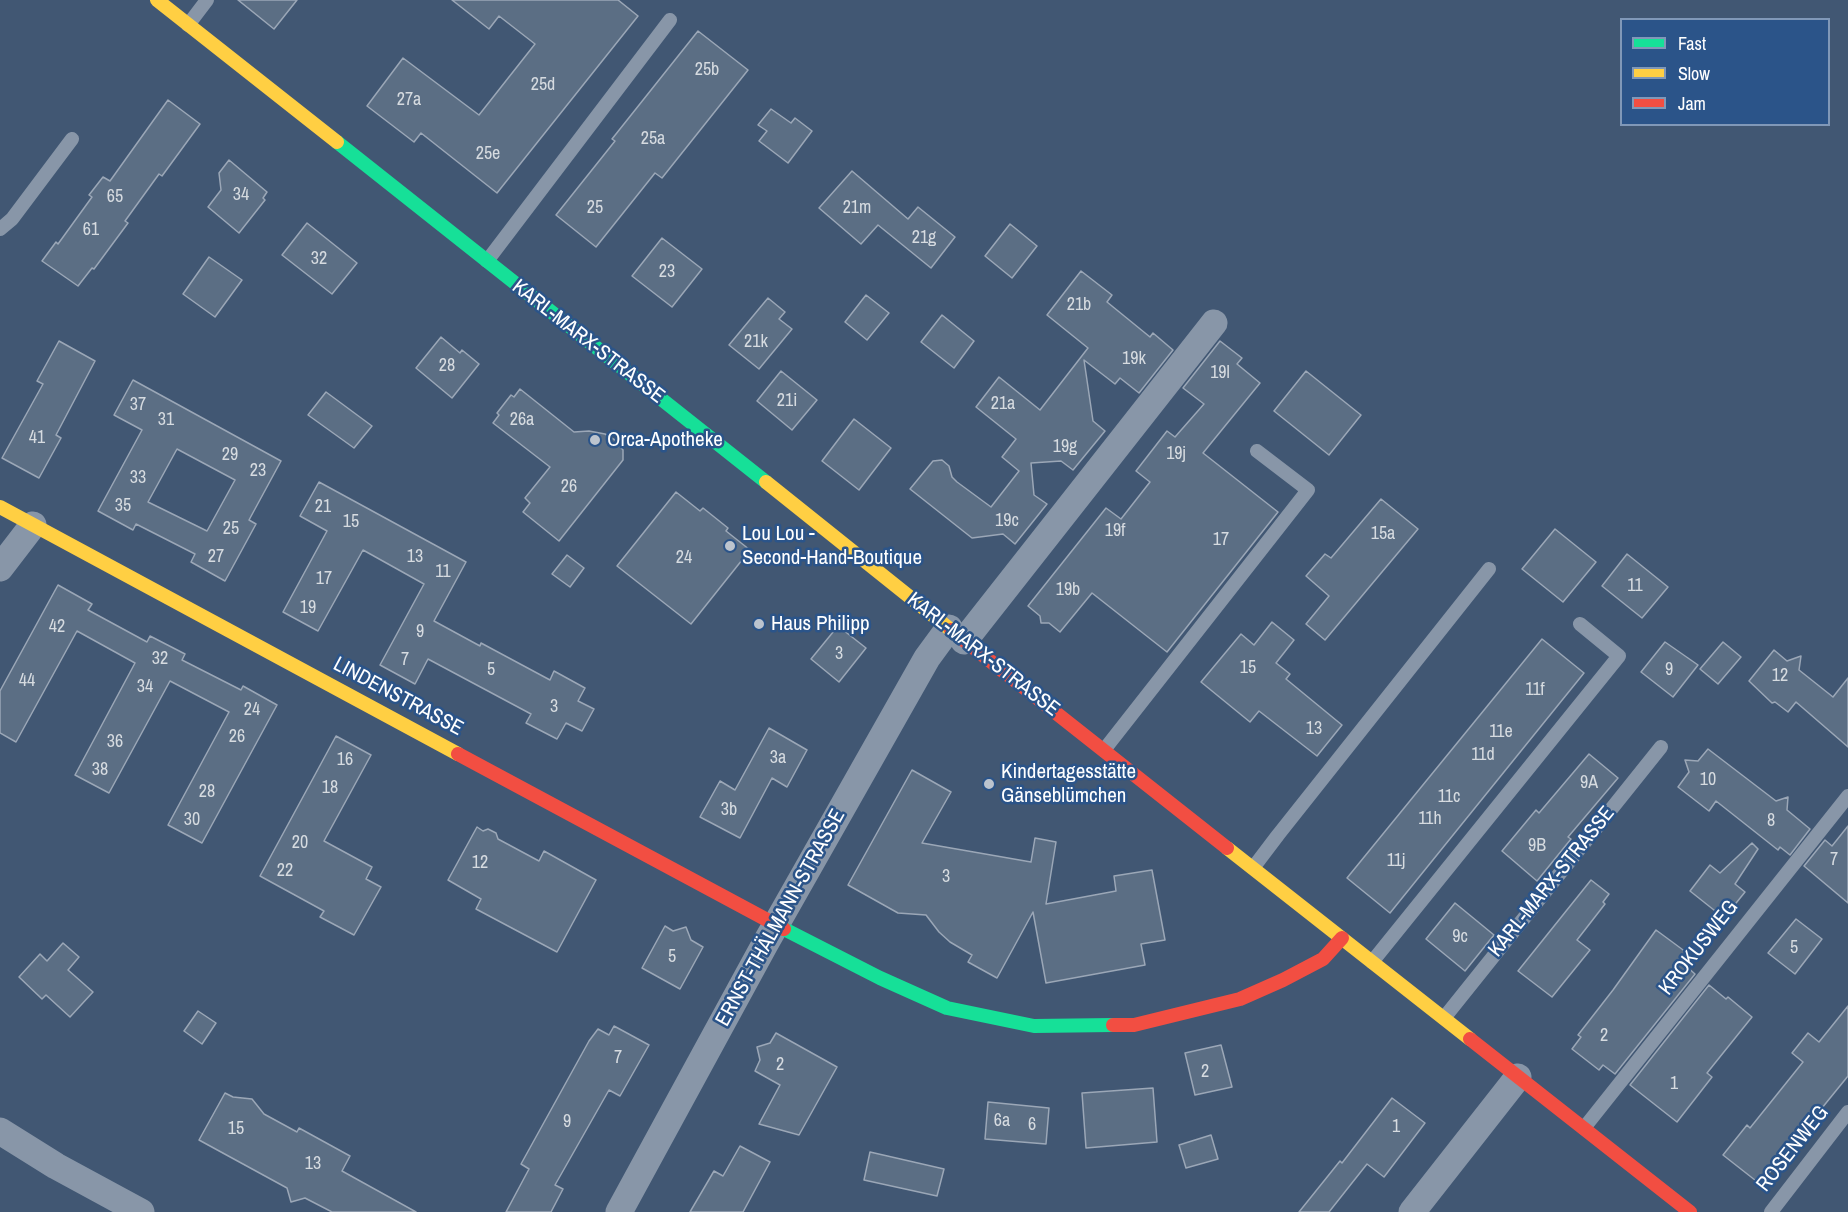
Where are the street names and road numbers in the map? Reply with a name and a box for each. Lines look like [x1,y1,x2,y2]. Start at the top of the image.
street label: KARL-MARX-STRASSE [507,275,669,409]
street label: KARL-MARX-STRASSE [902,588,1064,722]
street label: LINDENSTRASSE [329,652,467,742]
street label: KARL-MARX-STRASSE [1483,802,1621,962]
street label: ERNST-THÄLMANN-STRASSE [711,805,851,1031]
street label: KROKUSWEG [1654,895,1744,1001]
street label: ROSENWEG [1752,1101,1834,1197]

